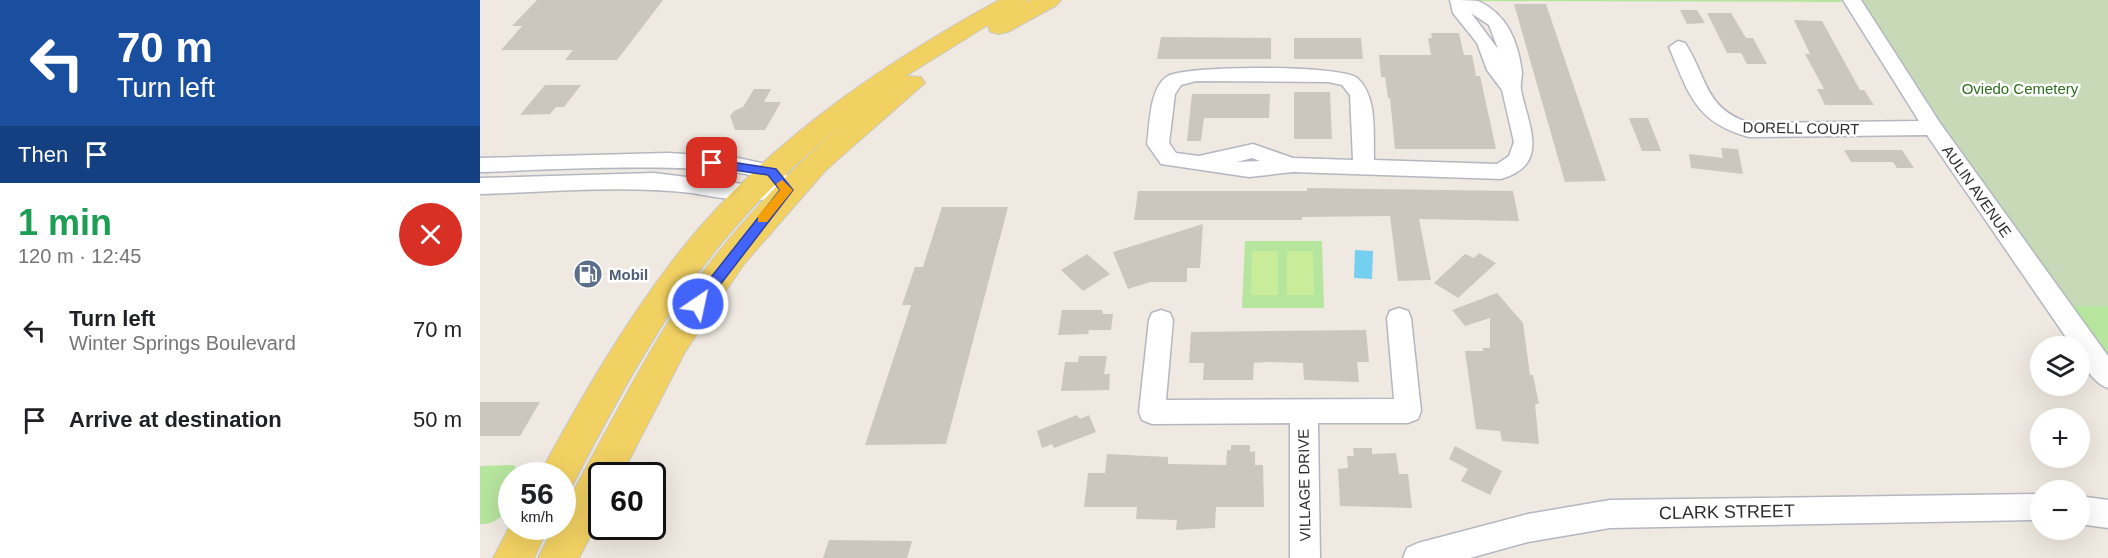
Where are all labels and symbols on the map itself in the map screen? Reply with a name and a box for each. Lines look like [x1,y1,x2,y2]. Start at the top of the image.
park label: Oviedo Cemetery [1962,80,2079,97]
street label: DORELL COURT [1743,118,1859,138]
pin [686,137,737,188]
street label: AULIN AVENUE [1939,142,2015,240]
fuel station icon: Mobil [572,258,604,290]
place label: Mobil [609,266,648,283]
position arrow [666,272,730,336]
street label: VILLAGE DRIVE [1295,429,1313,541]
speed limit sign: 60 [588,462,666,540]
street label: CLARK STREET [1659,501,1795,523]

